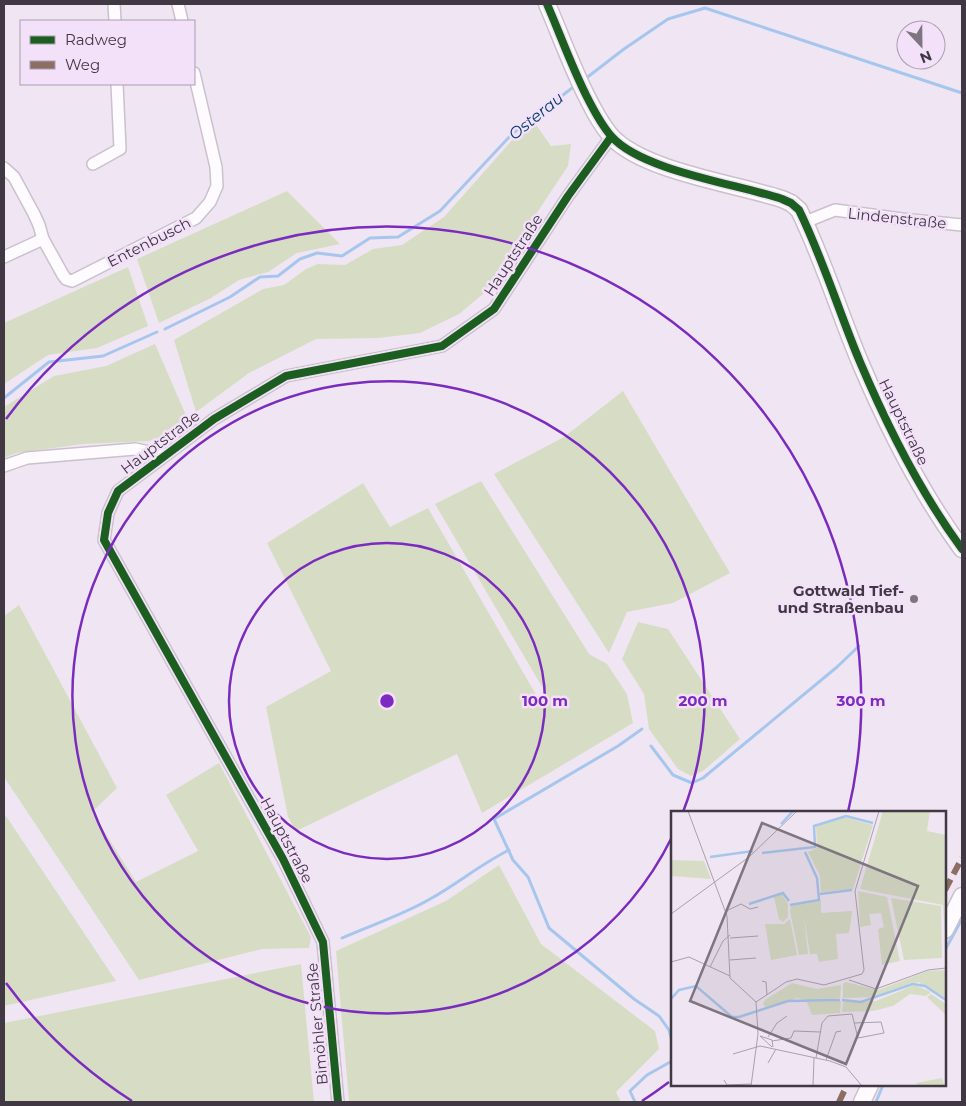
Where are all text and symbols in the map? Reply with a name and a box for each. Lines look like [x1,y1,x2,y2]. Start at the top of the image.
legend [20,20,195,85]
north arrow [896,20,946,70]
text: Radweg [65,30,127,49]
text: N [917,47,934,68]
text: Weg [65,55,100,74]
water label: Osterau [505,88,567,144]
street label: Lindenstraße [847,203,947,233]
street label: Hauptstraße [479,210,547,300]
street label: Entenbusch [104,213,194,271]
street label: Hauptstraße [875,376,933,468]
street label: Hauptstraße [117,406,203,478]
place label: Gottwald Tief- und Straßenbau [777,581,904,617]
marker: Gottwald Tief- und Straßenbau [908,593,920,605]
text: 100 m [522,691,568,710]
text: 200 m [678,691,728,710]
text: 300 m [835,691,886,710]
centre of rings [378,692,396,710]
street label: Hauptstraße [257,794,317,886]
inset map [671,811,946,1086]
street label: Bimöhler Straße [302,962,332,1086]

